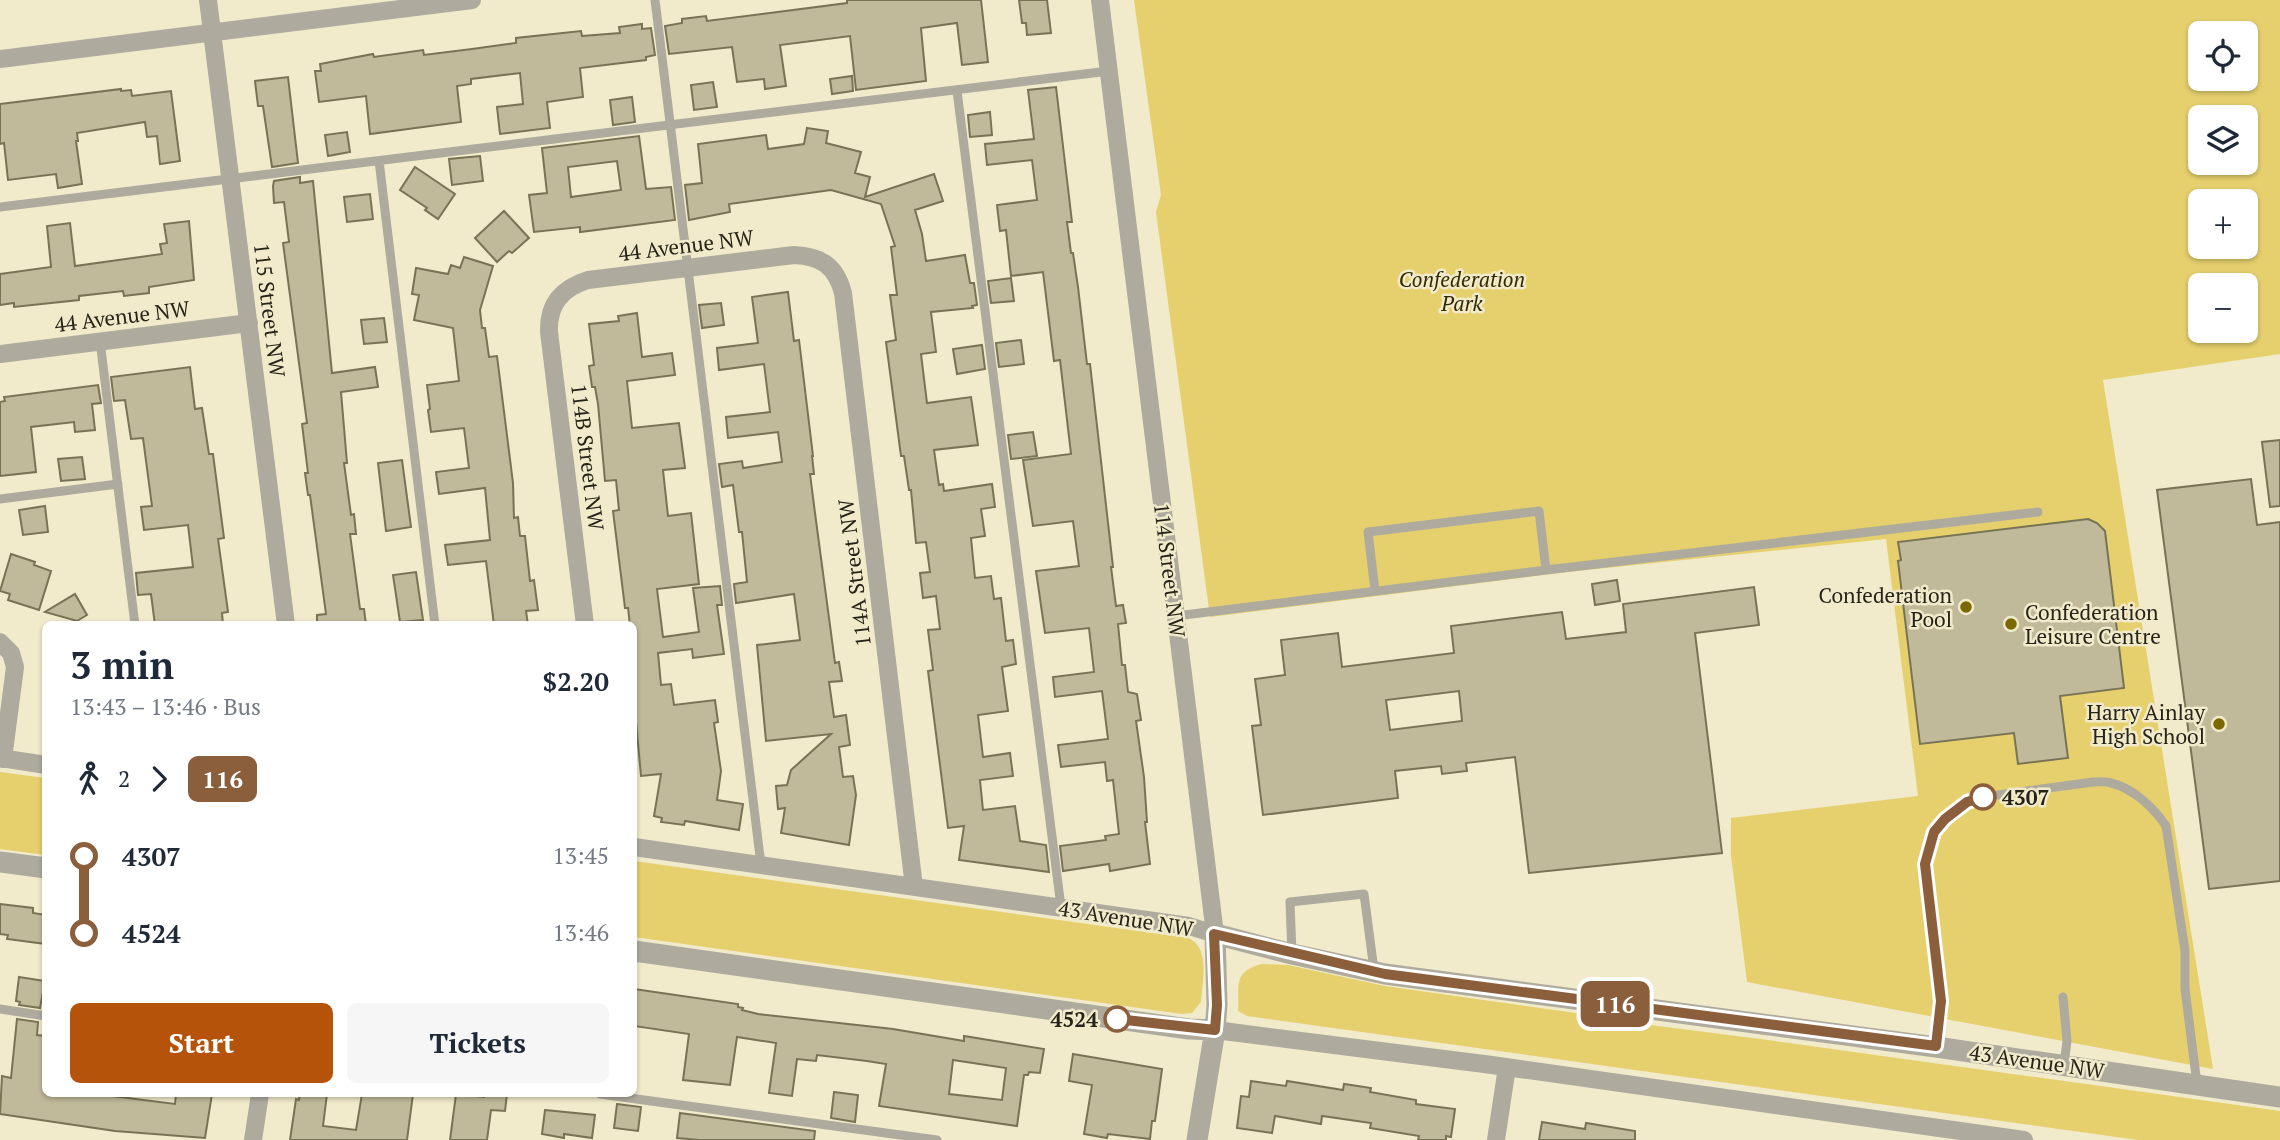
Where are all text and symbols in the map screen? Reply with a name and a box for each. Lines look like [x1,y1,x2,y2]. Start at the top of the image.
map controls [2188,21,2258,343]
button: locate [2188,21,2258,91]
button: layers [2188,105,2258,175]
button: + [2188,189,2258,259]
street label: 44 Avenue NW [617,223,756,267]
street label: 115 Street NW [248,241,292,379]
park label: Confederation Park [1399,265,1525,317]
button: − [2188,273,2258,343]
street label: 44 Avenue NW [53,294,192,338]
street label: 114B Street NW [565,382,611,532]
street label: 114A Street NW [831,497,877,649]
street label: 114 Street NW [1148,501,1192,639]
place label: Confederation Pool [1818,581,1953,633]
place label: Confederation Leisure Centre [2025,598,2161,650]
marker: Confederation Pool [1958,599,1974,615]
marker: Confederation Leisure Centre [2003,616,2019,632]
text: 3 min [70,640,174,690]
text: $2.20 [543,664,609,698]
text: 13:43 – 13:46 · Bus [70,691,261,722]
place label: Harry Ainlay High School [2087,698,2205,750]
marker: Harry Ainlay High School [2211,716,2227,732]
icon: walk [70,760,108,798]
icon: forward [140,760,178,798]
text: 2 [118,763,130,794]
text: 116 [202,763,243,795]
place label: 4307 [2002,783,2049,811]
marker: 4307 [1970,784,1996,810]
text: 4307 [122,839,181,873]
text: 13:45 [552,840,609,871]
street label: 43 Avenue NW [1057,894,1196,943]
text: 4524 [122,916,181,950]
text: 13:46 [552,917,609,948]
line badge: 116 [1575,981,1655,1027]
text: 116 [1595,988,1635,1020]
button: Start [70,1003,333,1083]
button: Tickets [347,1003,609,1083]
place label: 4524 [1051,1005,1098,1033]
marker: 4524 [1104,1006,1130,1032]
street label: 43 Avenue NW [1968,1038,2107,1084]

